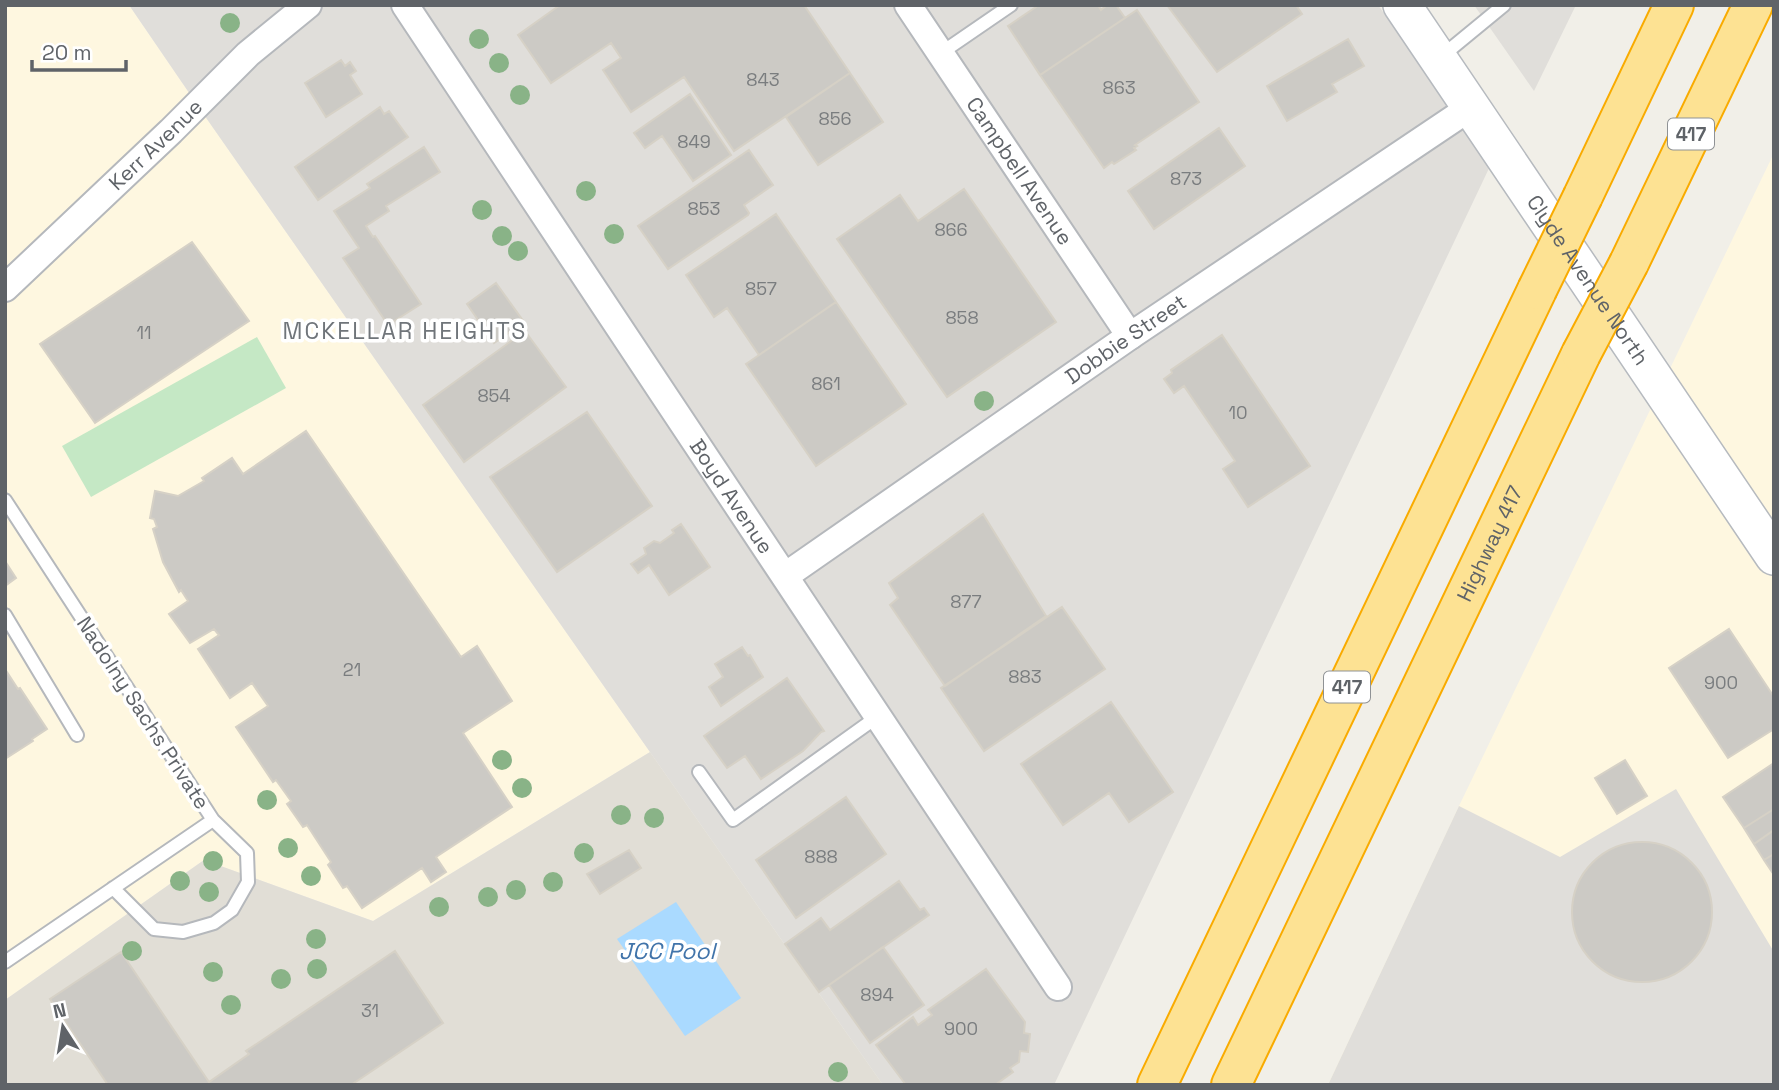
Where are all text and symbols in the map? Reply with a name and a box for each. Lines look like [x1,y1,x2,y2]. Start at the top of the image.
scale bar [32,28,126,72]
text: 20 m [42,39,92,66]
house number: 843 [746,68,780,91]
house number: 863 [1102,76,1136,99]
street label: Campbell Avenue [960,92,1079,250]
street label: Kerr Avenue [103,93,208,196]
house number: 856 [818,107,852,130]
road number: 417 [1668,118,1714,150]
house number: 849 [677,130,711,153]
house number: 873 [1170,167,1202,190]
street label: Clyde Avenue North [1521,190,1655,370]
house number: 853 [688,197,720,220]
house number: 866 [934,218,968,241]
house number: 857 [745,277,777,300]
street label: Dobbie Street [1060,288,1191,390]
house number: 858 [945,306,979,329]
district label: MCKELLAR HEIGHTS [283,316,527,346]
house number: 11 [136,321,152,344]
house number: 861 [811,372,841,395]
house number: 854 [477,384,511,407]
house number: 10 [1228,401,1248,424]
street label: Boyd Avenue [684,434,780,559]
street label: Highway 417 [1450,481,1529,606]
house number: 877 [950,590,982,613]
street label: Nadolny Sachs Private [71,611,216,814]
house number: 21 [343,658,361,681]
house number: 883 [1008,665,1042,688]
house number: 900 [1704,671,1738,694]
road number: 417 [1324,672,1370,702]
house number: 888 [804,845,838,868]
water label: JCC Pool [619,936,718,966]
house number: 894 [860,983,894,1006]
north arrow [28,992,98,1062]
text: N [51,997,68,1024]
house number: 31 [361,999,379,1022]
house number: 900 [944,1017,978,1040]

